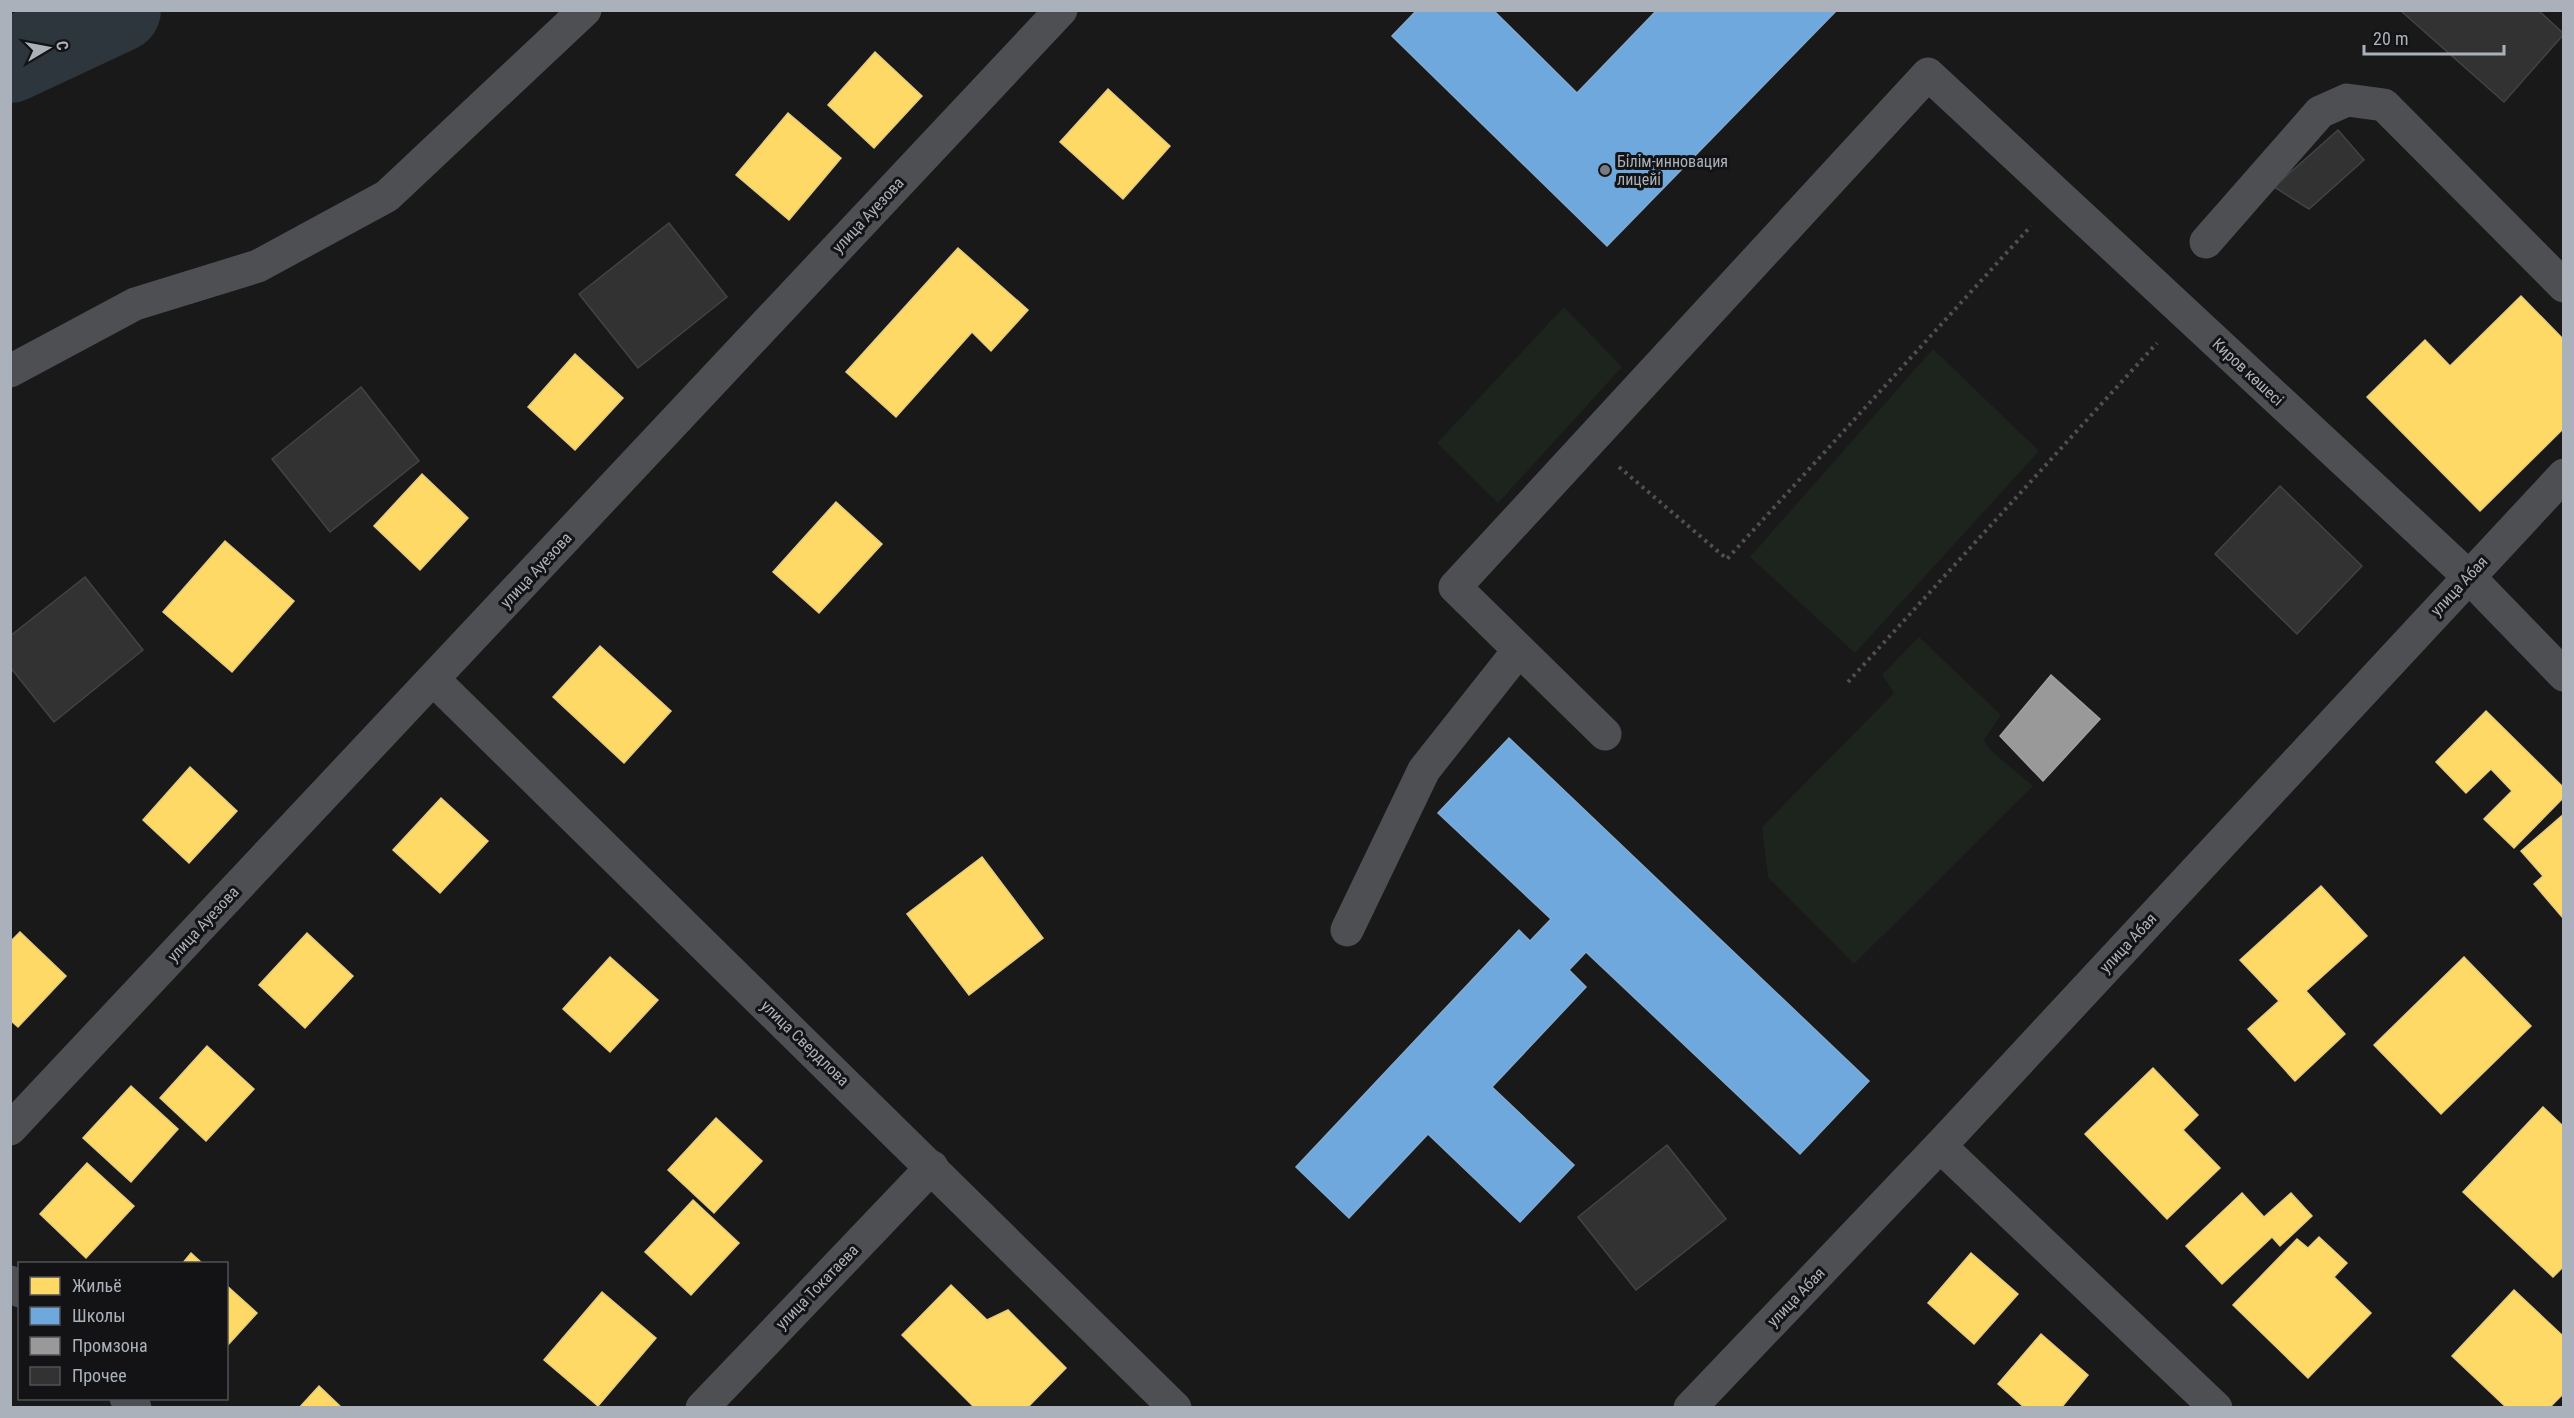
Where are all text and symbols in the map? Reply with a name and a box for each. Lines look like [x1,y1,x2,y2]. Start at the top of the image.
north arrow [18,18,78,78]
scale bar [2364,18,2504,56]
text: 20 m [2373,28,2408,49]
text: С [52,39,72,52]
place label: Білім-инновация лицейі [1617,152,1728,189]
marker: Білім-инновация лицейі [1598,163,1612,177]
street label: улица Ауезова [828,173,908,257]
street label: Киров көшесі [2209,334,2287,410]
street label: улица Ауезова [496,528,576,612]
street label: улица Абая [2427,552,2491,620]
street label: улица Ауезова [163,882,243,966]
street label: улица Абая [2096,909,2160,977]
street label: улица Свердлова [757,996,853,1090]
street label: улица Токатаева [772,1241,862,1333]
legend [18,1262,228,1400]
street label: улица Абая [1763,1264,1829,1330]
text: Жильё [72,1275,122,1296]
text: Школы [72,1305,125,1326]
text: Промзона [72,1335,148,1356]
text: Прочее [72,1365,127,1386]

